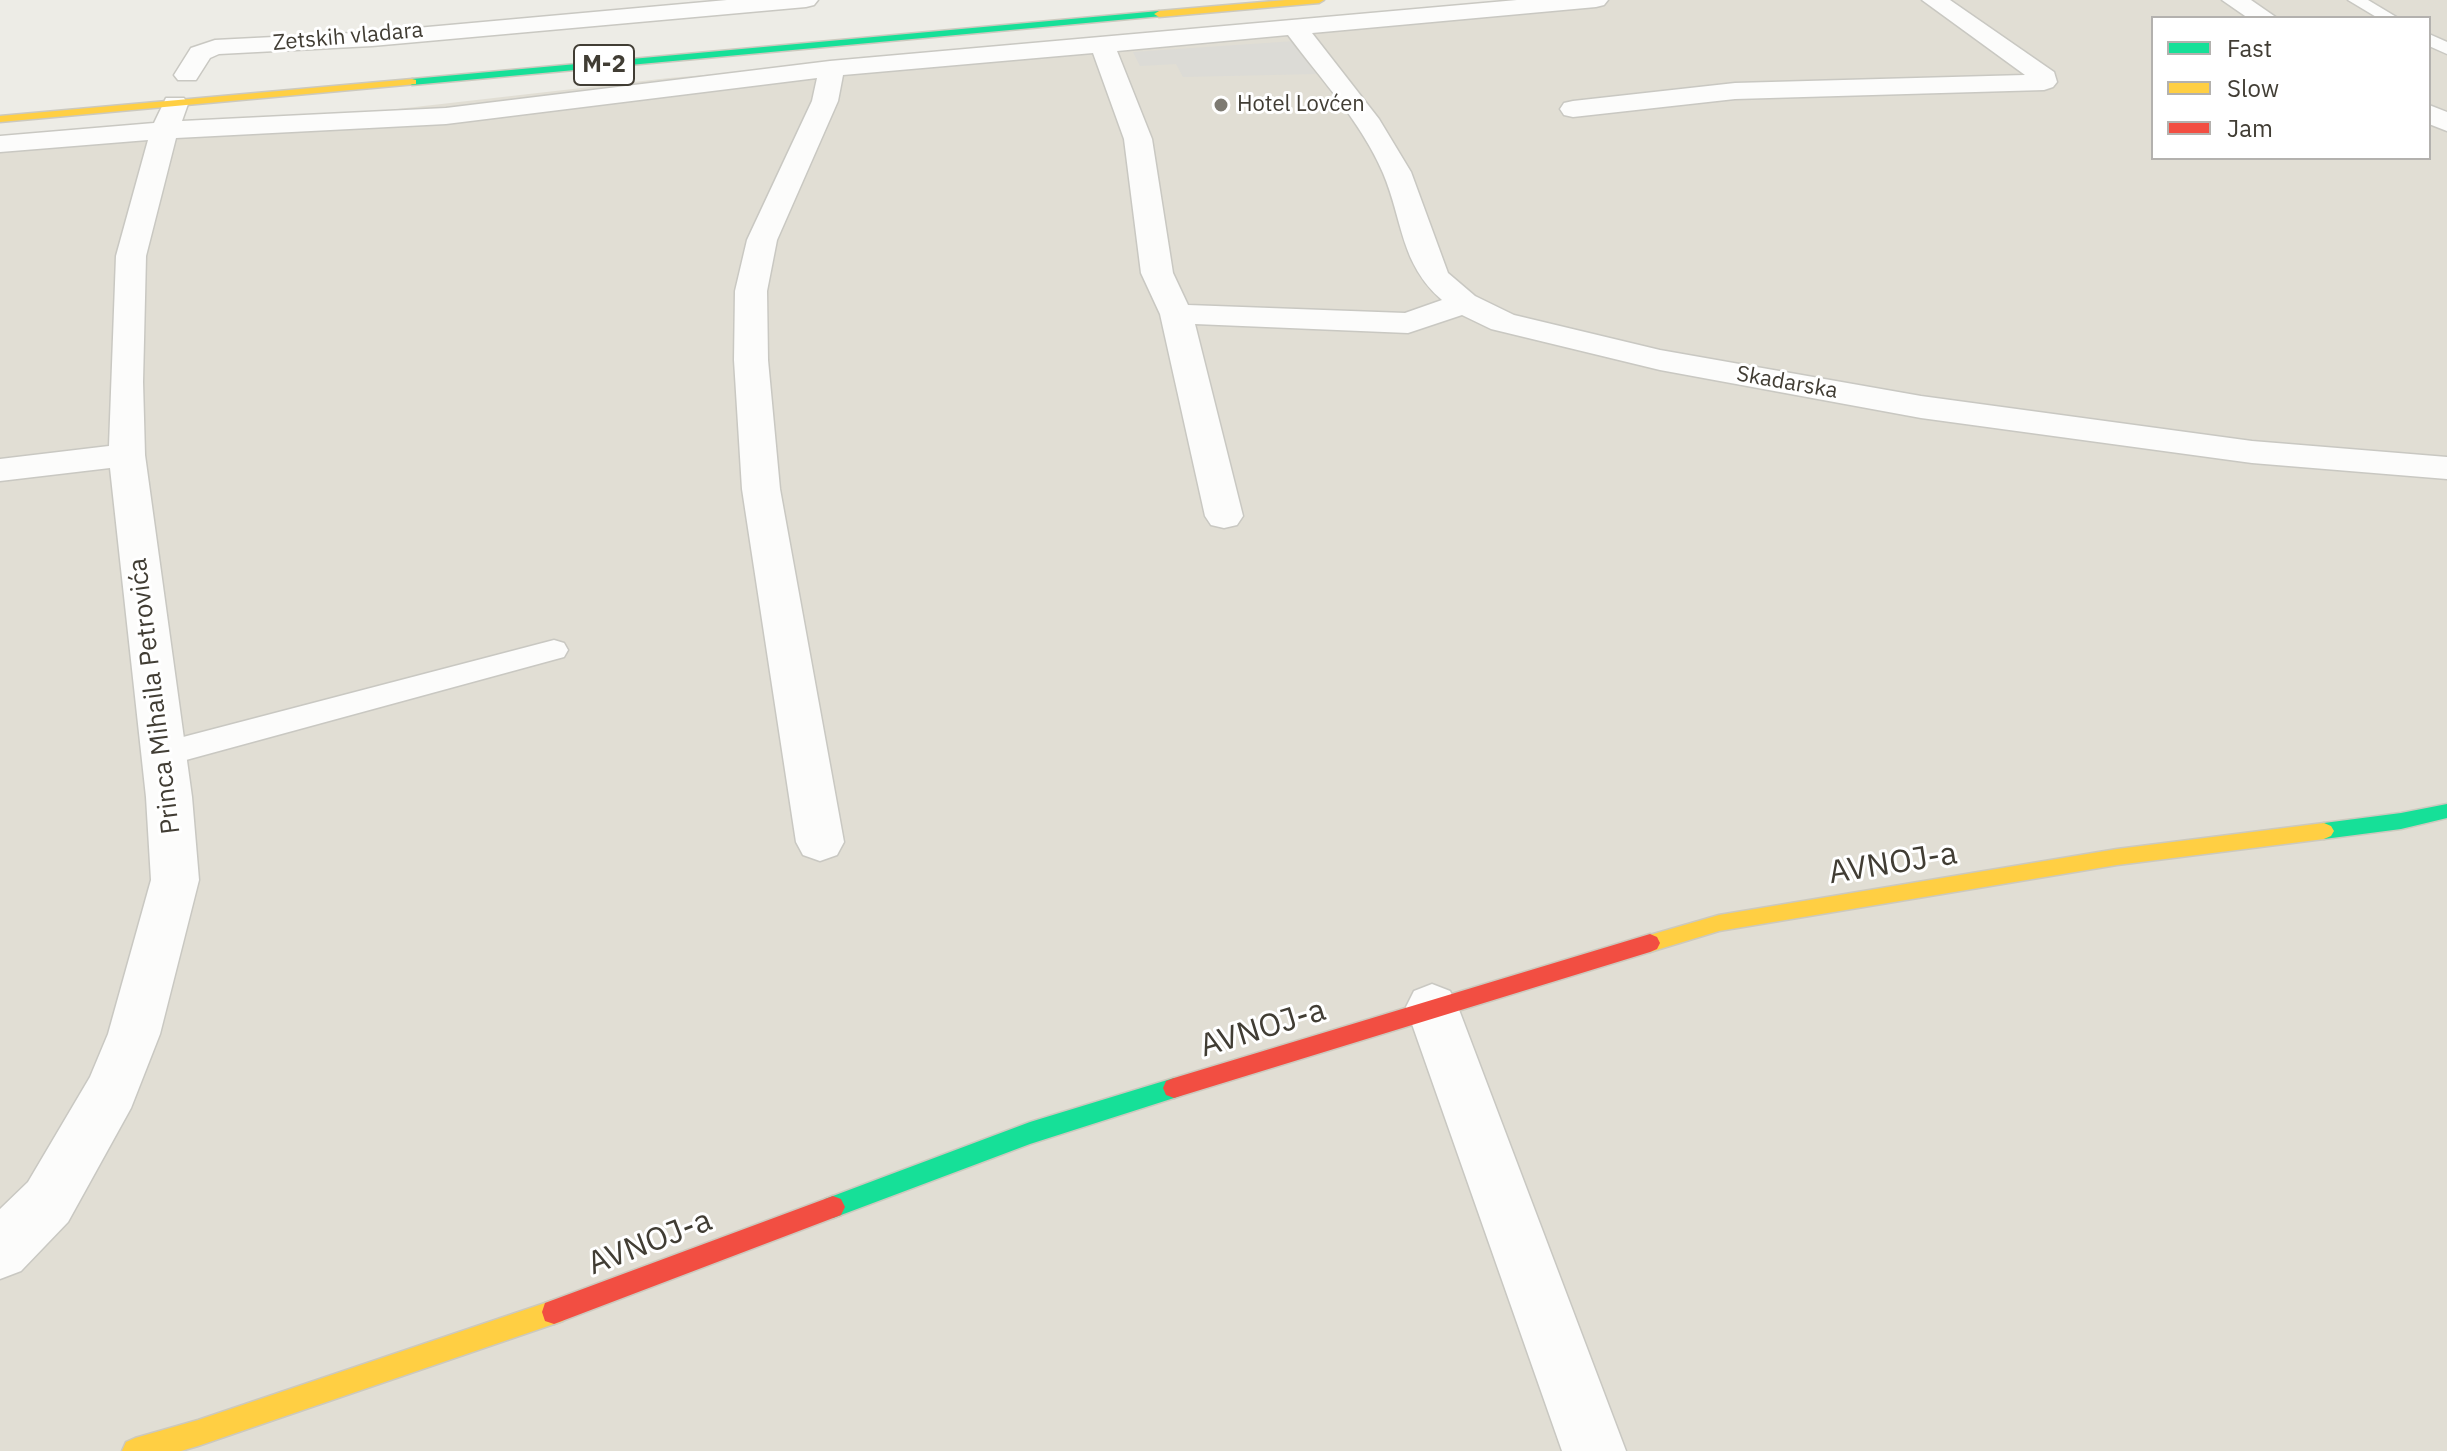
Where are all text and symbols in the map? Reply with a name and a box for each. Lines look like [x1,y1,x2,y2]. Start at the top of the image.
legend [2151,16,2431,160]
street label: Zetskih vladara [272,17,424,57]
text: Fast [2227,32,2272,64]
road number: M-2 [574,45,634,85]
text: Slow [2227,72,2279,104]
place label: Hotel Lovćen [1237,92,1365,118]
marker: Hotel Lovćen [1212,96,1230,114]
text: Jam [2227,112,2273,144]
street label: Skadarska [1734,361,1840,405]
street label: Princa Mihaila Petrovića [123,556,187,836]
street label: AVNOJ-a [1826,835,1960,893]
street label: AVNOJ-a [1195,992,1331,1066]
street label: AVNOJ-a [583,1202,717,1284]

